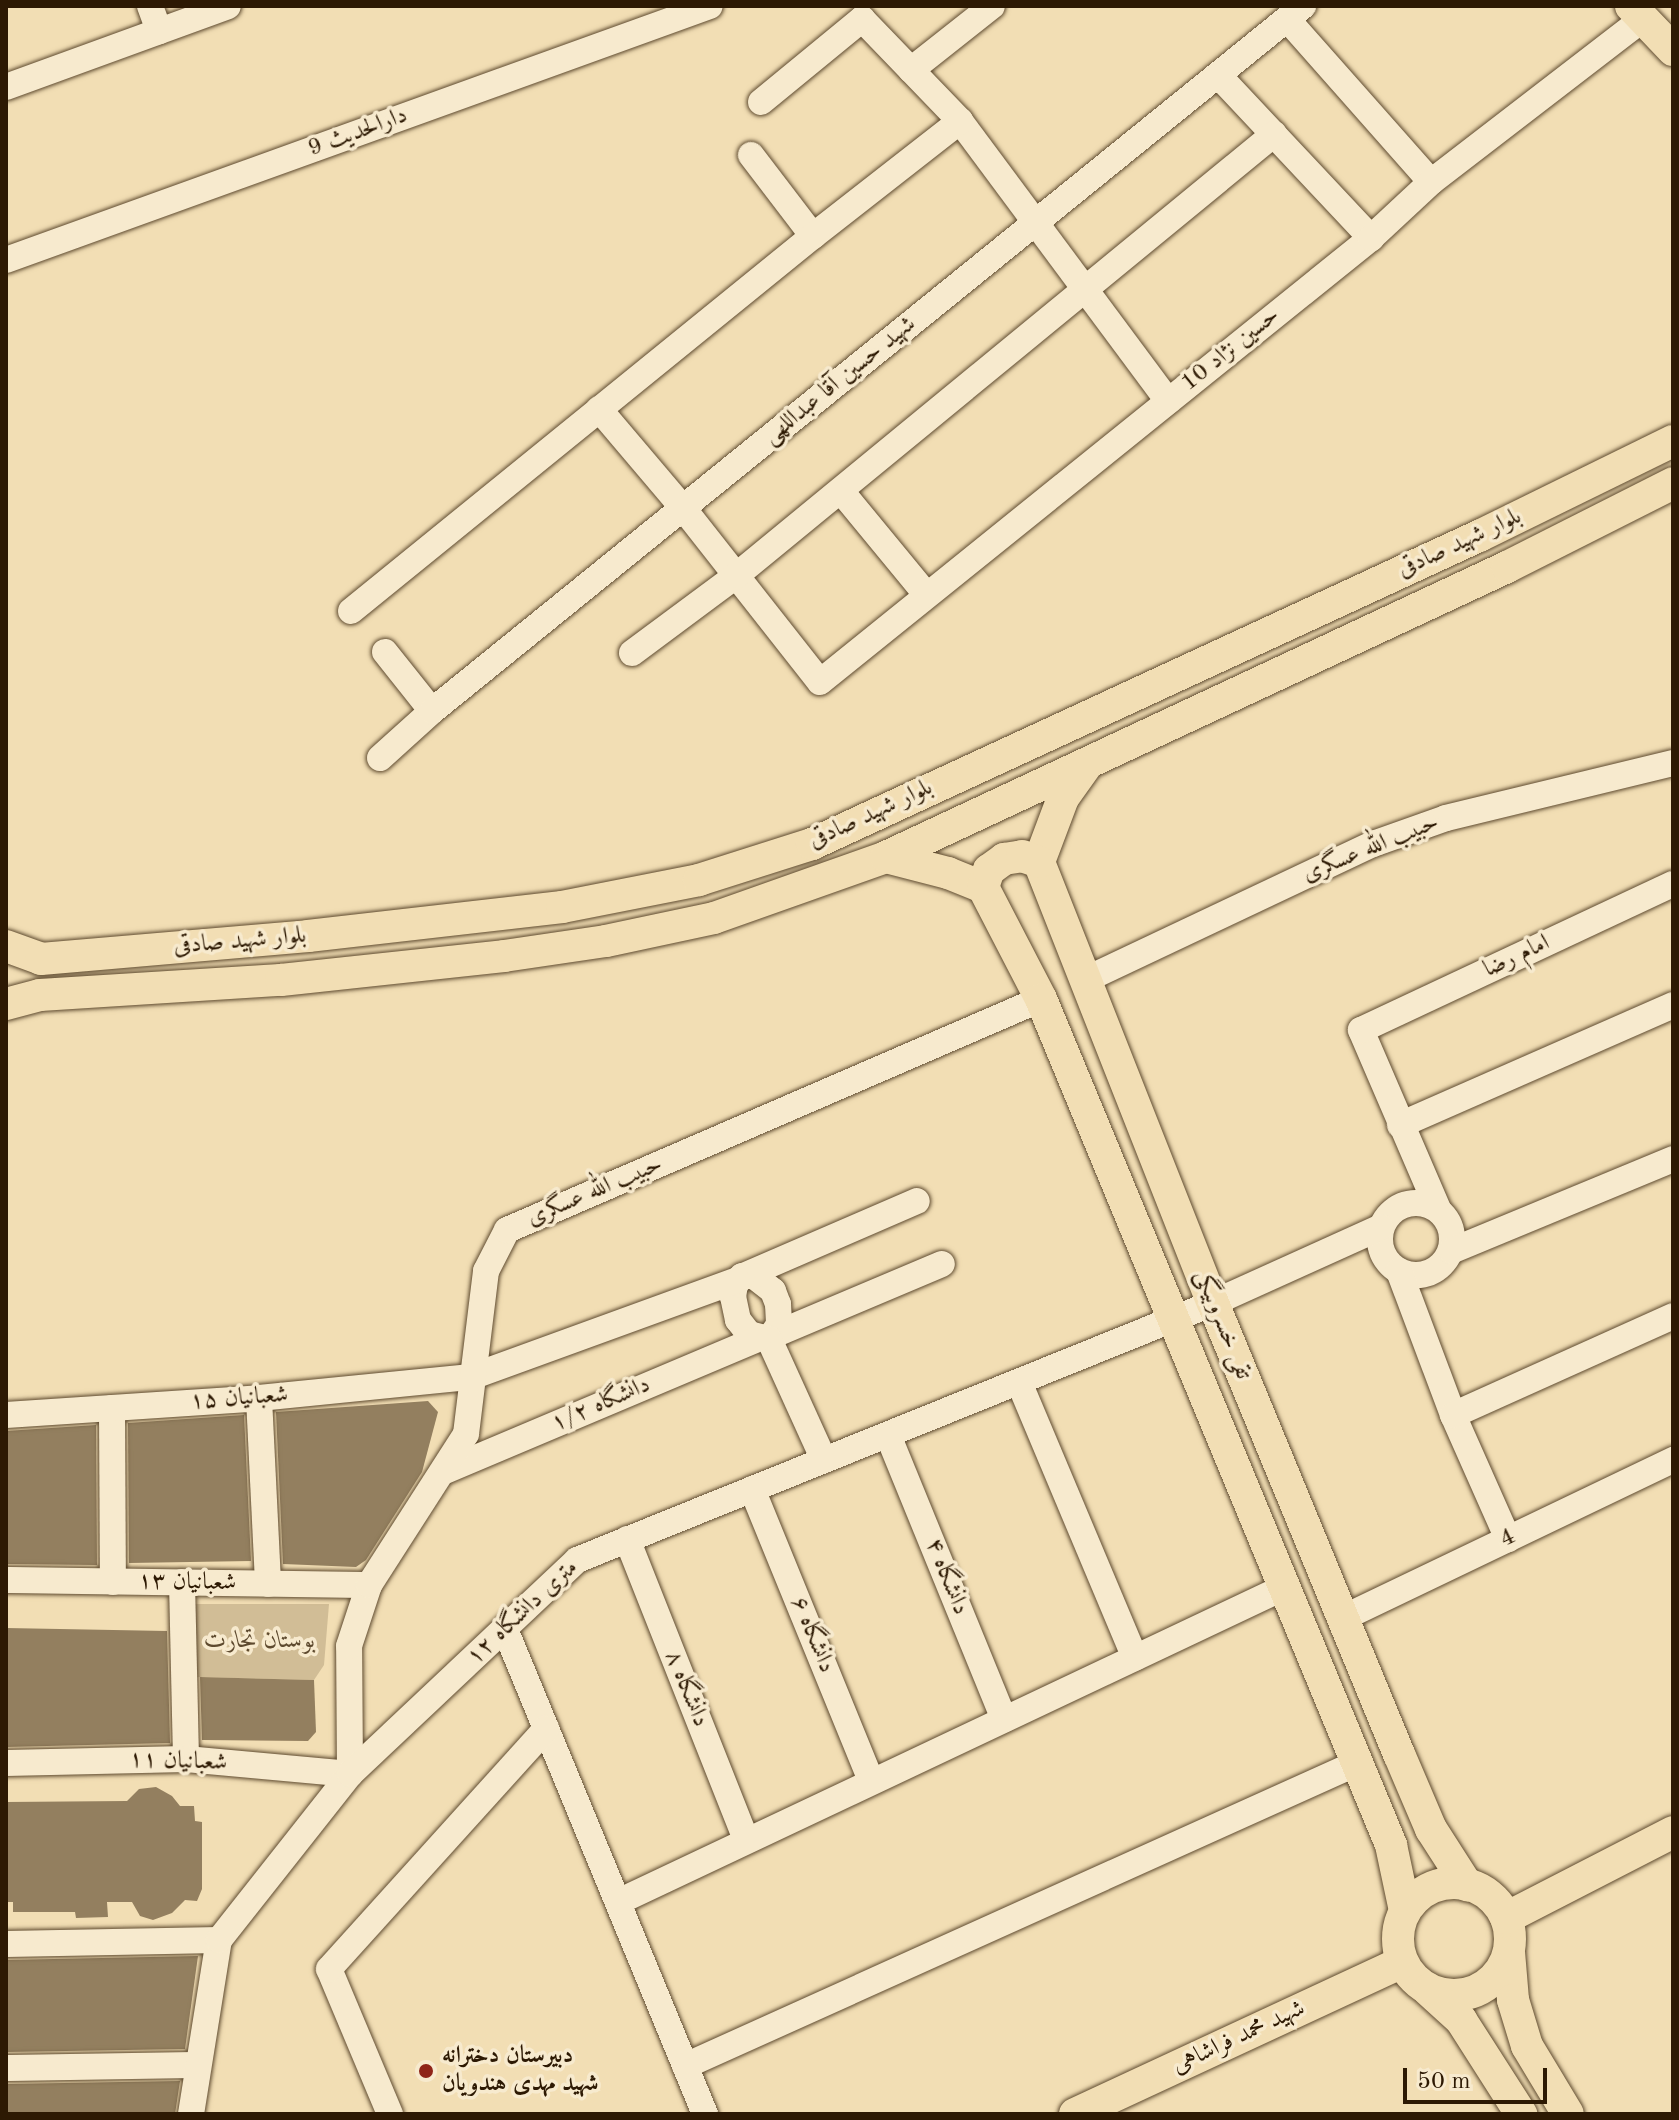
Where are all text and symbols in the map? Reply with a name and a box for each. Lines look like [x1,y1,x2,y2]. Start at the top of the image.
street label: دارالحدیث 9 [304,102,412,164]
street label: حسین نژاد 10 [1176,302,1286,398]
street label: شهید حسین آقا عبداللهی [758,311,922,451]
street label: بلوار شهید صادقی [1394,503,1526,585]
street label: بلوار شهید صادقی [805,774,937,856]
street label: حبیب الله عسگری [1299,809,1443,889]
street label: بلوار شهید صادقی [172,922,308,962]
street label: امام رضا [1479,929,1555,985]
street label: حبیب الله عسگری [523,1151,667,1233]
street label: تقی خسروبیگی [1187,1266,1257,1384]
street label: دانشگاه ۱/۲ [547,1371,655,1439]
street label: شعبانیان ۱۵ [189,1381,289,1417]
street label: 4 [1495,1523,1521,1555]
street label: دانشگاه ۴ [918,1535,974,1619]
street label: ۱۲ متری دانشگاه [461,1554,585,1672]
street label: شعبانیان ۱۳ [138,1568,236,1598]
street label: دانشگاه ۶ [784,1593,840,1677]
park label: بوستان تجارت [205,1628,315,1656]
street label: دانشگاه ۸ [658,1647,714,1731]
street label: شعبانیان ۱۱ [128,1746,228,1778]
street label: شهید محمد فراشاهی [1168,1995,1310,2081]
place label: دبیرستان دخترانه شهید مهدی هندویان [442,2043,599,2099]
scale bar [1407,2052,1551,2102]
marker: دبیرستان دخترانه شهید مهدی هندویان [417,2062,435,2080]
text: 50 m [1417,2070,1471,2094]

